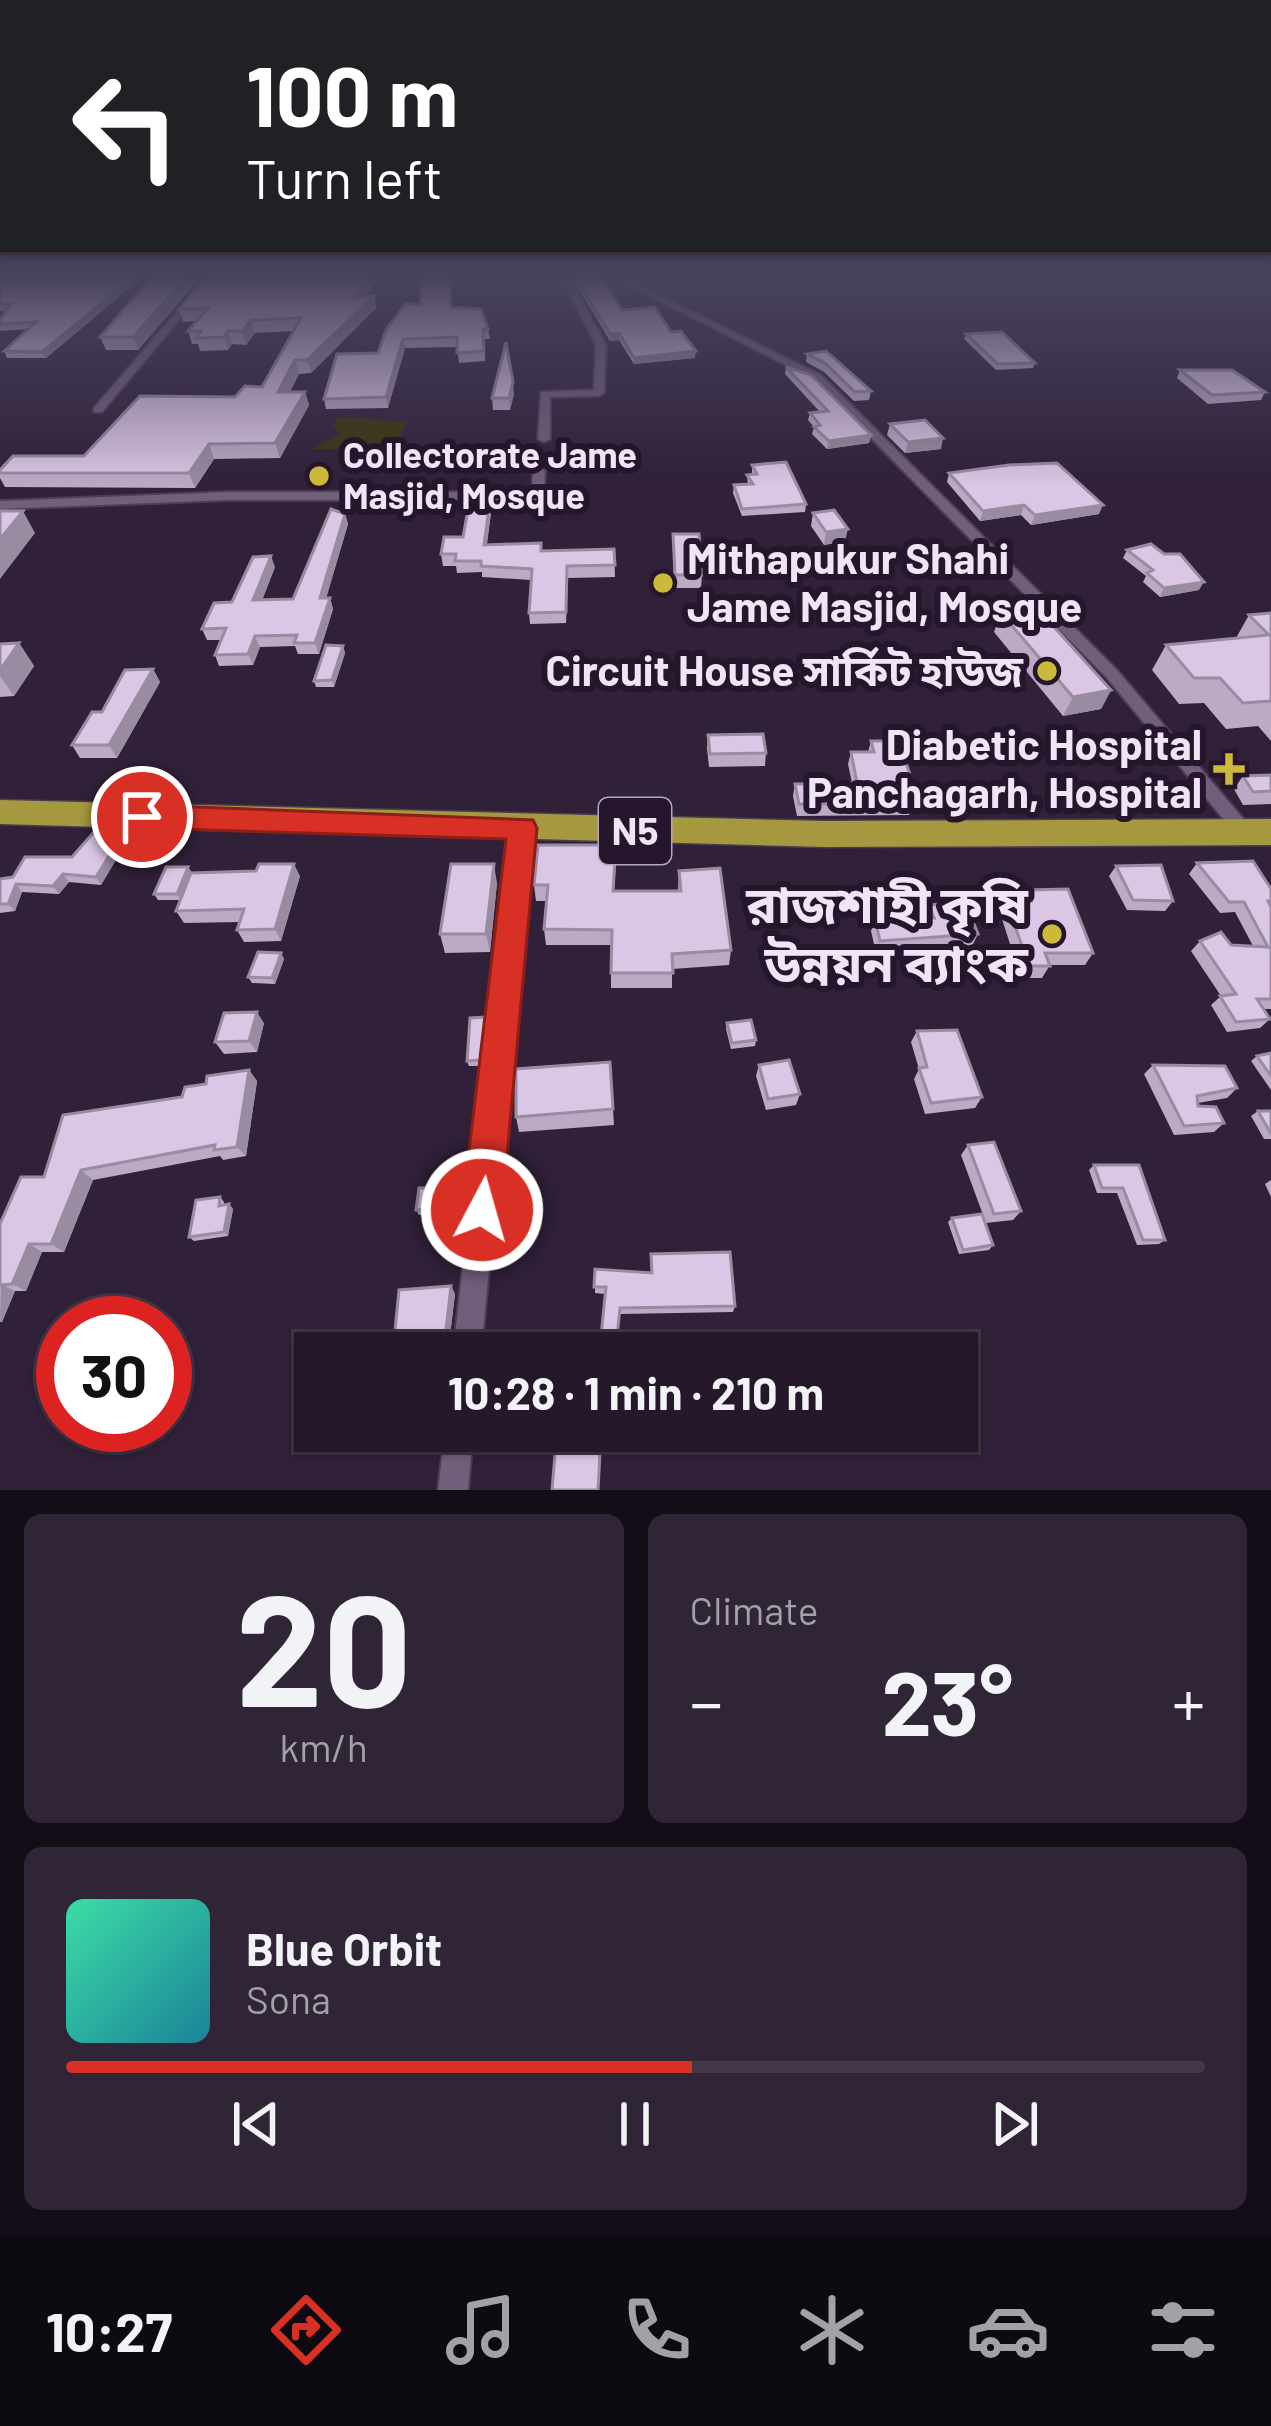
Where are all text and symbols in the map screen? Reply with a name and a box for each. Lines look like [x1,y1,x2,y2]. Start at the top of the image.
text: 100 m [246,43,458,144]
icon: left [48,48,204,204]
text: Turn left [246,145,443,210]
place label: Collectorate Jame Masjid, Mosque [343,432,637,516]
marker: Collectorate Jame Masjid, Mosque [306,463,332,489]
place label: Mithapukur Shahi Jame Masjid, Mosque [687,532,1082,631]
marker: Mithapukur Shahi Jame Masjid, Mosque [650,570,676,596]
place label: Circuit House সার্কিট হাউজ [546,644,1024,694]
marker: Circuit House সার্কিট হাউজ [1034,658,1060,684]
place label: Diabetic Hospital Panchagarh, Hospital [807,718,1202,817]
marker: Diabetic Hospital Panchagarh, Hospital [1213,753,1245,785]
pin [91,766,193,868]
icon: arrive [109,784,175,850]
road number: N5 [599,798,671,864]
place label: রাজশাহী কৃষি উন্নয়ন ব্যাংক [745,872,1029,992]
marker: রাজশাহী কৃষি উন্নয়ন ব্যাংক [1039,921,1065,947]
position arrow [419,1147,545,1273]
speed limit sign: 30 [36,1296,192,1452]
text: 10:28 · 1 min · 210 m [448,1365,824,1419]
text: 20 [236,1551,412,1738]
text: Climate [690,1586,819,1633]
text: 23° [881,1646,1013,1754]
text: − [690,1661,723,1740]
text: + [1172,1661,1205,1740]
text: km/h [280,1723,368,1770]
text: Blue Orbit [246,1921,442,1975]
text: Sona [246,1975,331,2022]
icon: previous [223,2091,289,2157]
icon: pause [602,2091,668,2157]
icon: next [982,2091,1048,2157]
icon: directions [264,2288,348,2372]
icon: music [439,2288,523,2372]
icon: phone [615,2288,699,2372]
icon: climate [790,2288,874,2372]
icon: car [966,2288,1050,2372]
icon: filters [1141,2288,1225,2372]
text: 10:27 [46,2298,172,2363]

